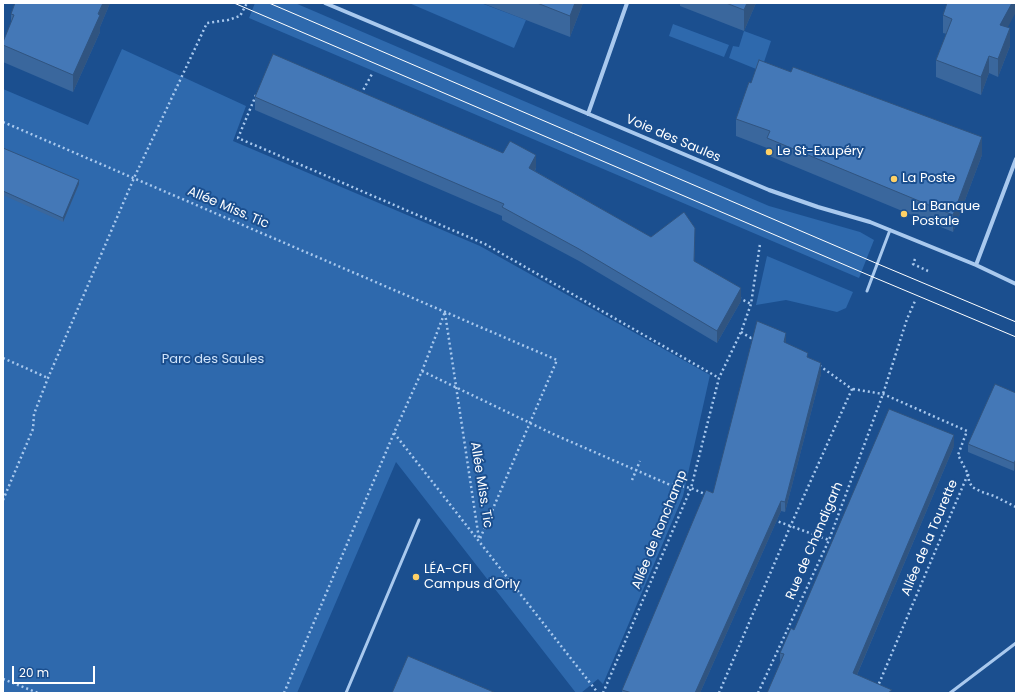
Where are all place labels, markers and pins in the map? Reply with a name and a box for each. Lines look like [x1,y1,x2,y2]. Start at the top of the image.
place label: Le St-Exupéry [777,144,864,160]
marker: Le St-Exupéry [764,147,774,157]
place label: La Poste [902,171,955,187]
marker: La Poste [889,174,899,184]
place label: La Banque Postale [912,199,980,230]
marker: La Banque Postale [899,209,909,219]
place label: LÉA-CFI Campus d'Orly [424,562,520,593]
marker: LÉA-CFI Campus d'Orly [411,572,421,582]

